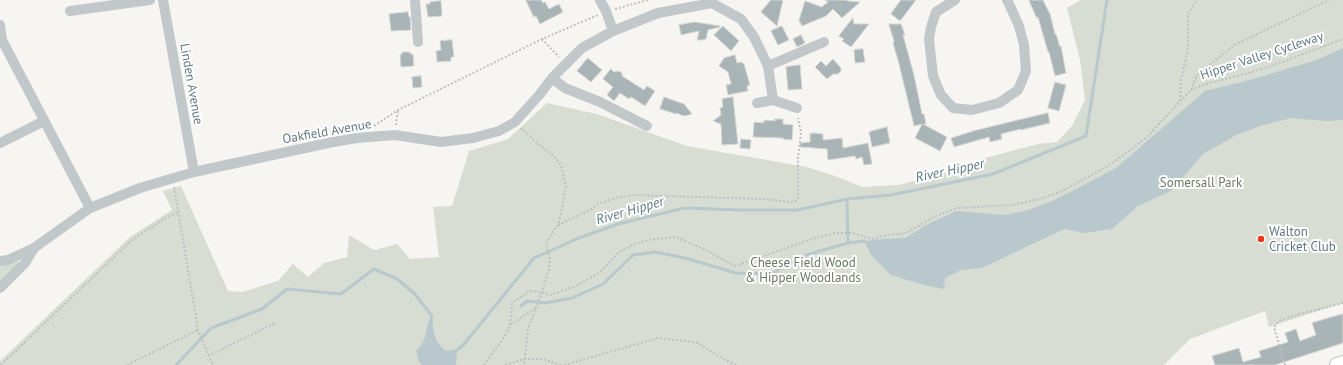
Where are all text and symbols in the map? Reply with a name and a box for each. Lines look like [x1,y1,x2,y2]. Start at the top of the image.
street label: Hipper Valley Cycleway [1199,29,1325,83]
street label: Linden Avenue [176,42,206,126]
street label: Oakfield Avenue [281,116,373,148]
water label: River Hipper [914,156,986,186]
park label: Somersall Park [1160,175,1242,191]
water label: River Hipper [594,193,666,229]
place label: Walton Cricket Club [1269,224,1336,255]
marker: Walton Cricket Club [1256,234,1266,244]
park label: Cheese Field Wood & Hipper Woodlands [745,255,861,286]

